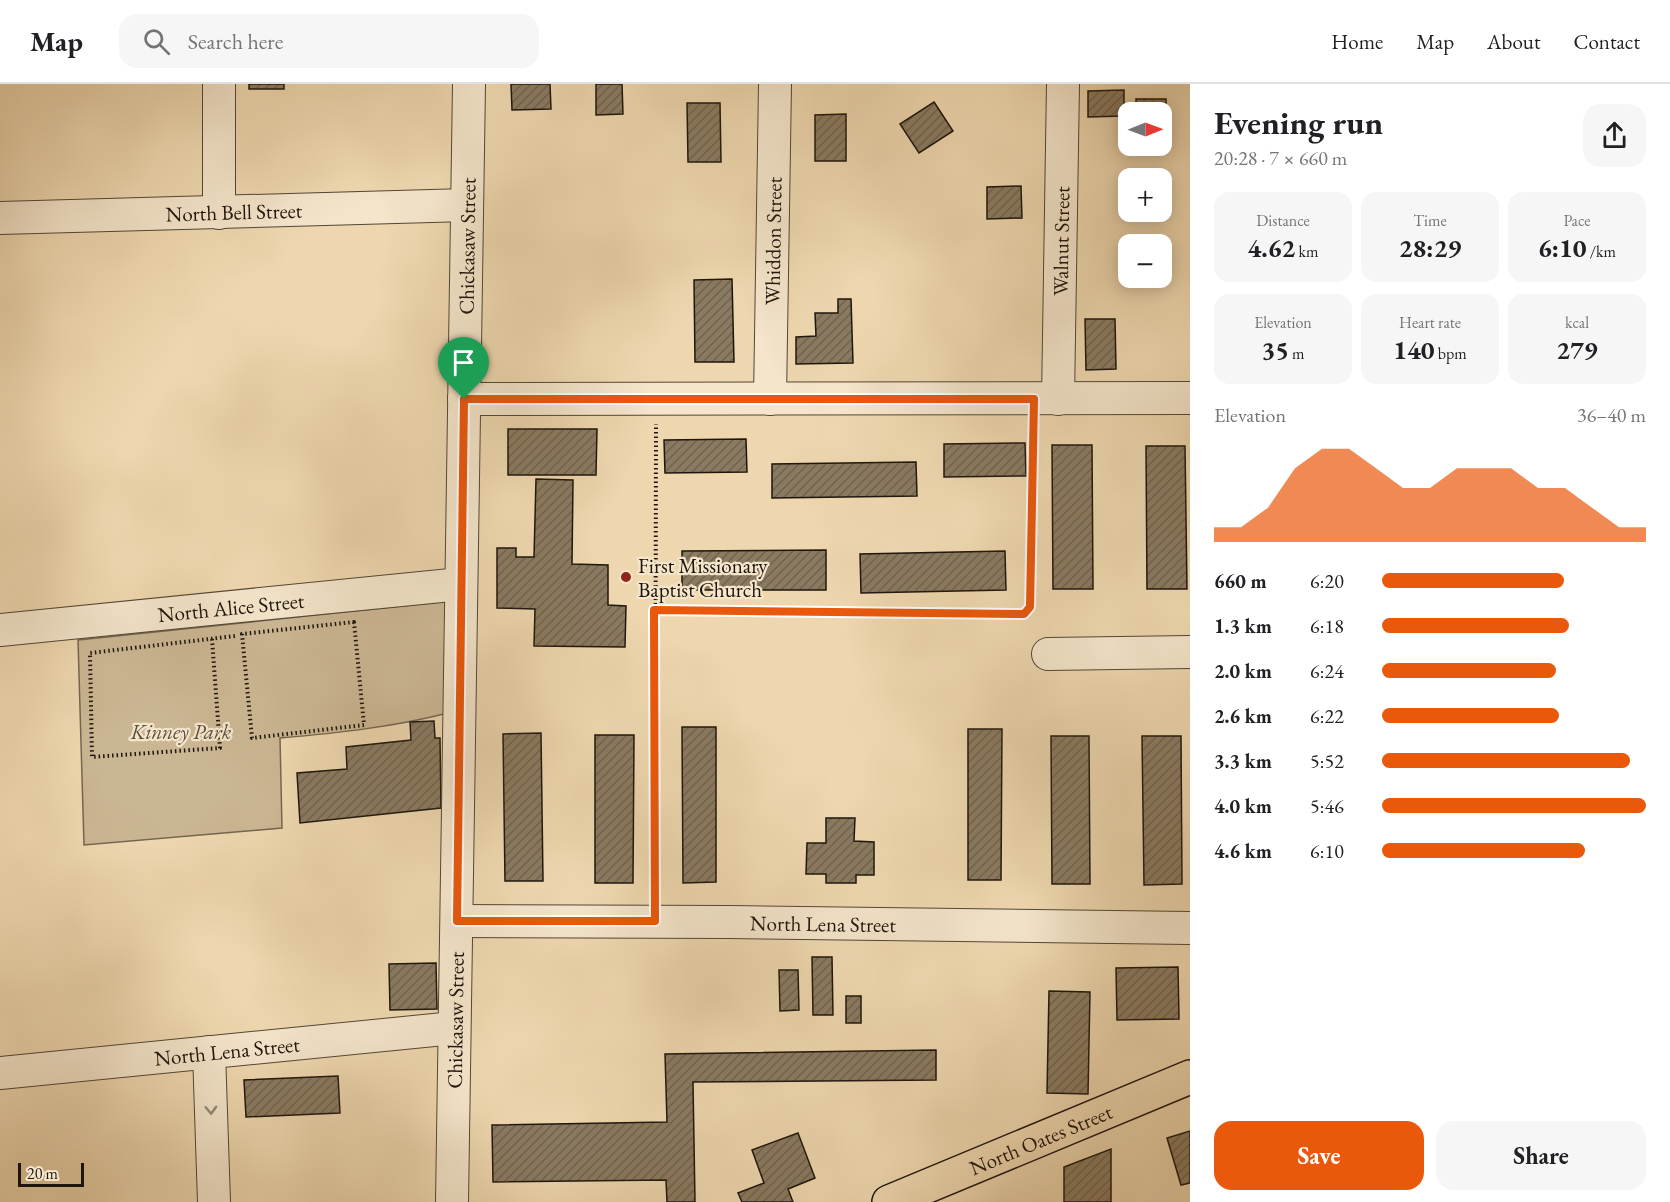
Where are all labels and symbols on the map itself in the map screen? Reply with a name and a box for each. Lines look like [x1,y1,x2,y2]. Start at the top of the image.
north arrow [1118,102,1172,156]
street label: Whiddon Street [758,176,787,305]
street label: Chickasaw Street [452,177,481,315]
street label: Walnut Street [1046,186,1075,296]
street label: North Bell Street [165,196,303,227]
pin [438,337,489,399]
place label: First Missionary Baptist Church [638,552,768,603]
marker: First Missionary Baptist Church [619,570,633,584]
street label: North Alice Street [156,586,306,628]
park label: Kinney Park [130,718,232,745]
street label: North Lena Street [750,909,897,938]
street label: Chickasaw Street [440,951,469,1089]
street label: North Lena Street [153,1030,301,1071]
street label: North Oates Street [965,1097,1116,1181]
one-way arrow [204,1106,217,1115]
scale bar [18,1160,84,1188]

